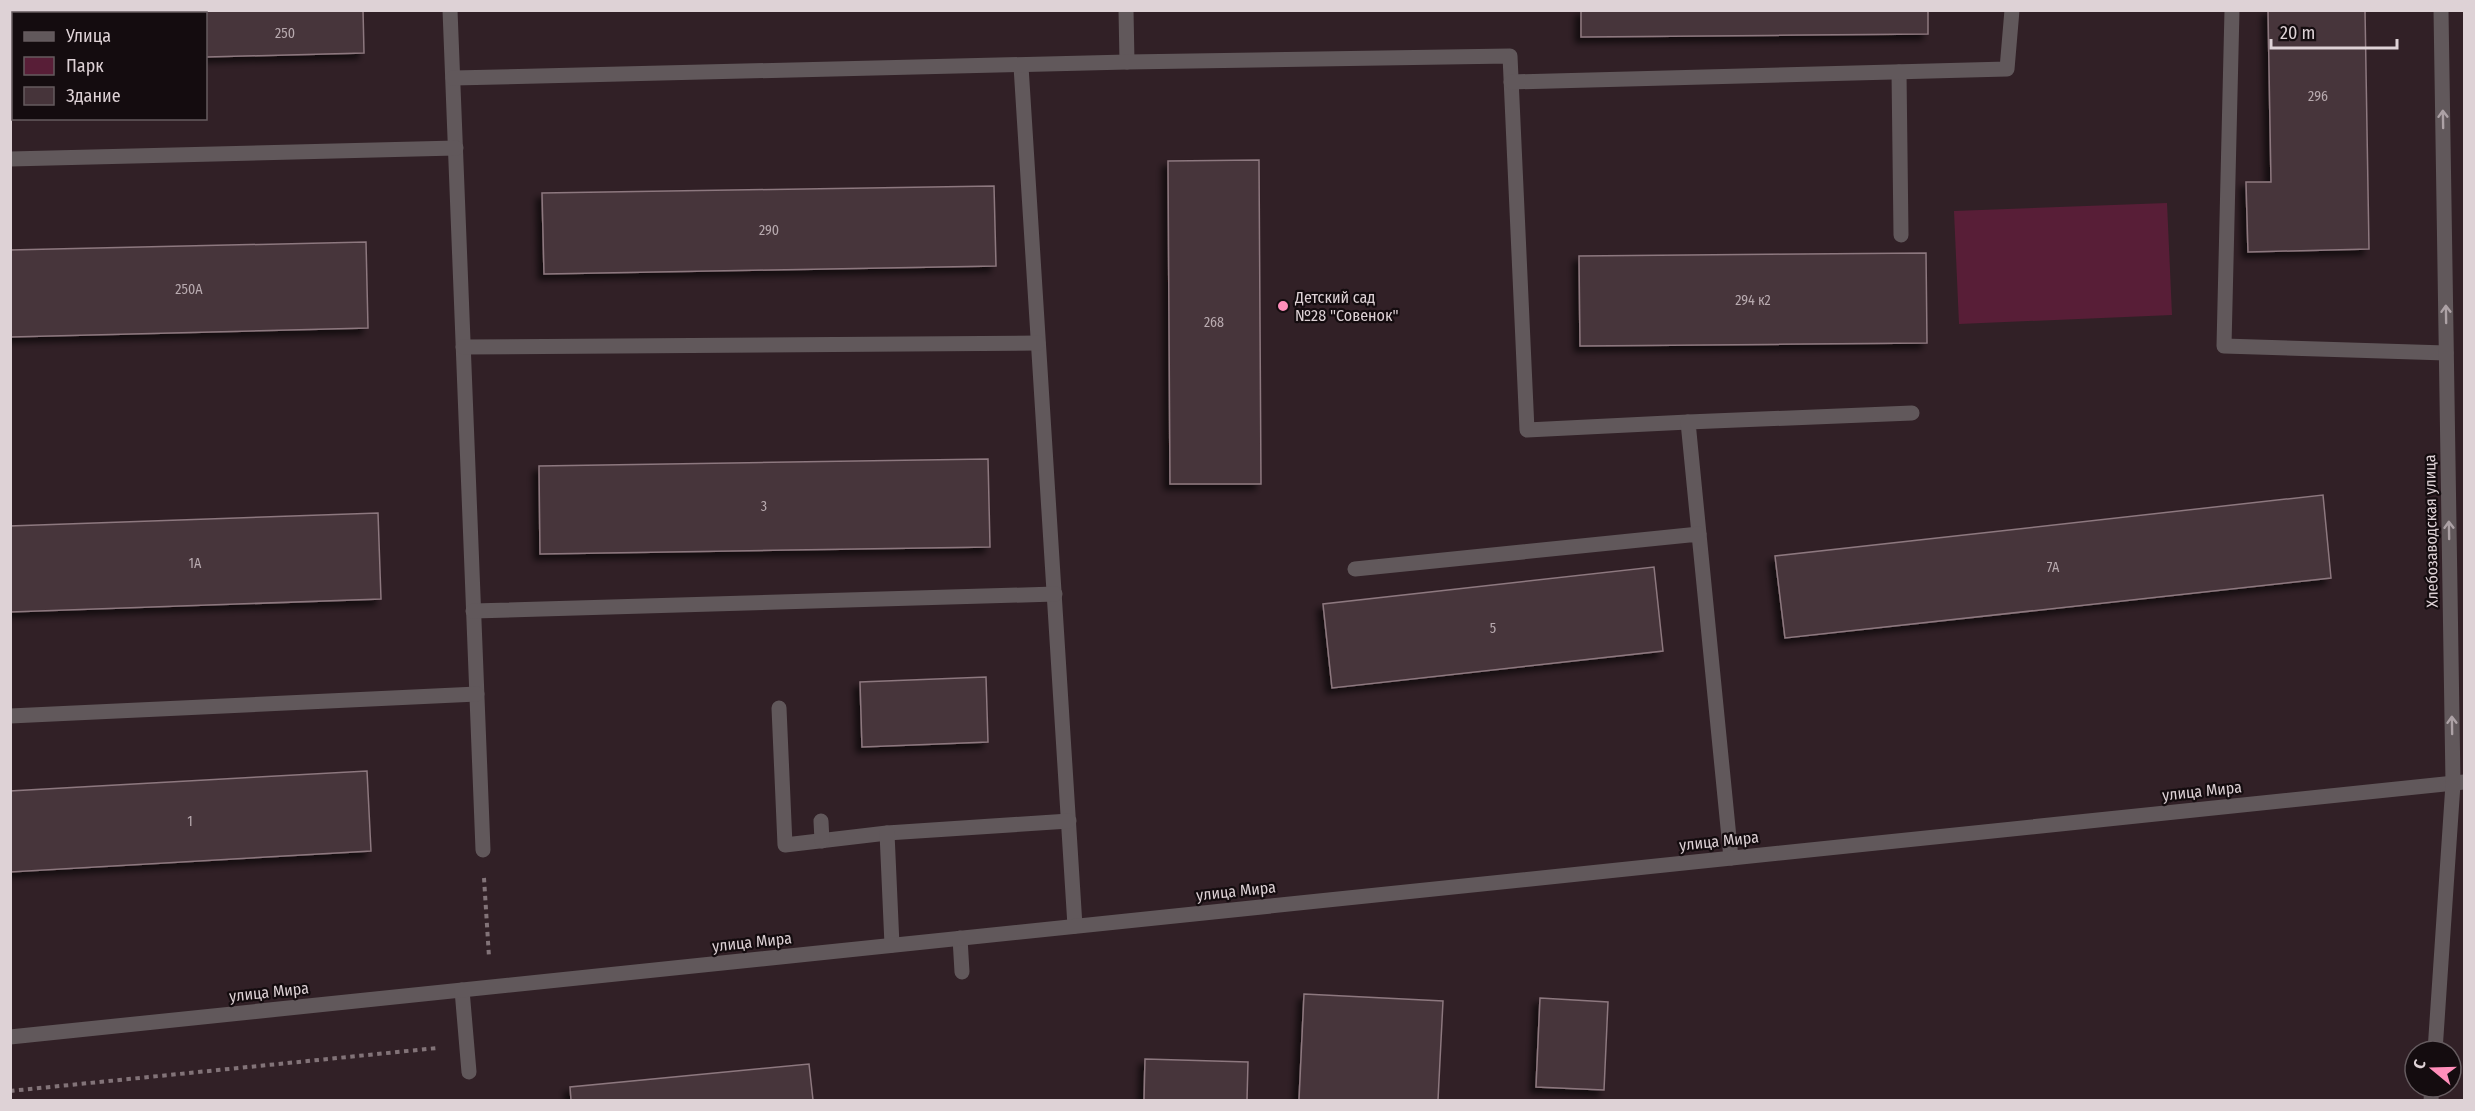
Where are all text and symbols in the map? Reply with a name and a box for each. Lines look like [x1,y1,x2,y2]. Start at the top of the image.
legend [12,12,207,120]
scale bar [2271,12,2397,50]
text: 20 m [2280,22,2315,44]
text: Улица [65,25,111,47]
house number: 250 [275,25,295,42]
text: Парк [66,55,104,77]
text: Здание [66,85,121,107]
house number: 296 [2308,88,2328,105]
one-way arrow [2437,110,2449,130]
house number: 290 [759,222,779,239]
house number: 250А [175,281,203,298]
place label: Детский сад №28 "Совенок" [1294,288,1399,325]
house number: 294 к2 [1735,292,1771,309]
marker: Детский сад №28 "Совенок" [1276,299,1290,313]
one-way arrow [2440,305,2452,325]
house number: 268 [1204,314,1224,331]
street label: Хлебозаводская улица [2420,454,2442,608]
house number: 3 [761,498,767,515]
one-way arrow [2443,521,2455,541]
house number: 1А [189,555,202,572]
house number: 7А [2047,559,2060,576]
house number: 5 [1490,620,1496,637]
one-way arrow [2446,716,2458,736]
street label: улица Мира [2161,777,2243,805]
house number: 1 [187,813,193,830]
street label: улица Мира [1678,827,1760,855]
street label: улица Мира [1195,877,1277,905]
street label: улица Мира [711,928,793,956]
street label: улица Мира [228,978,310,1006]
north arrow [2403,1039,2463,1099]
text: С [2409,1057,2430,1071]

